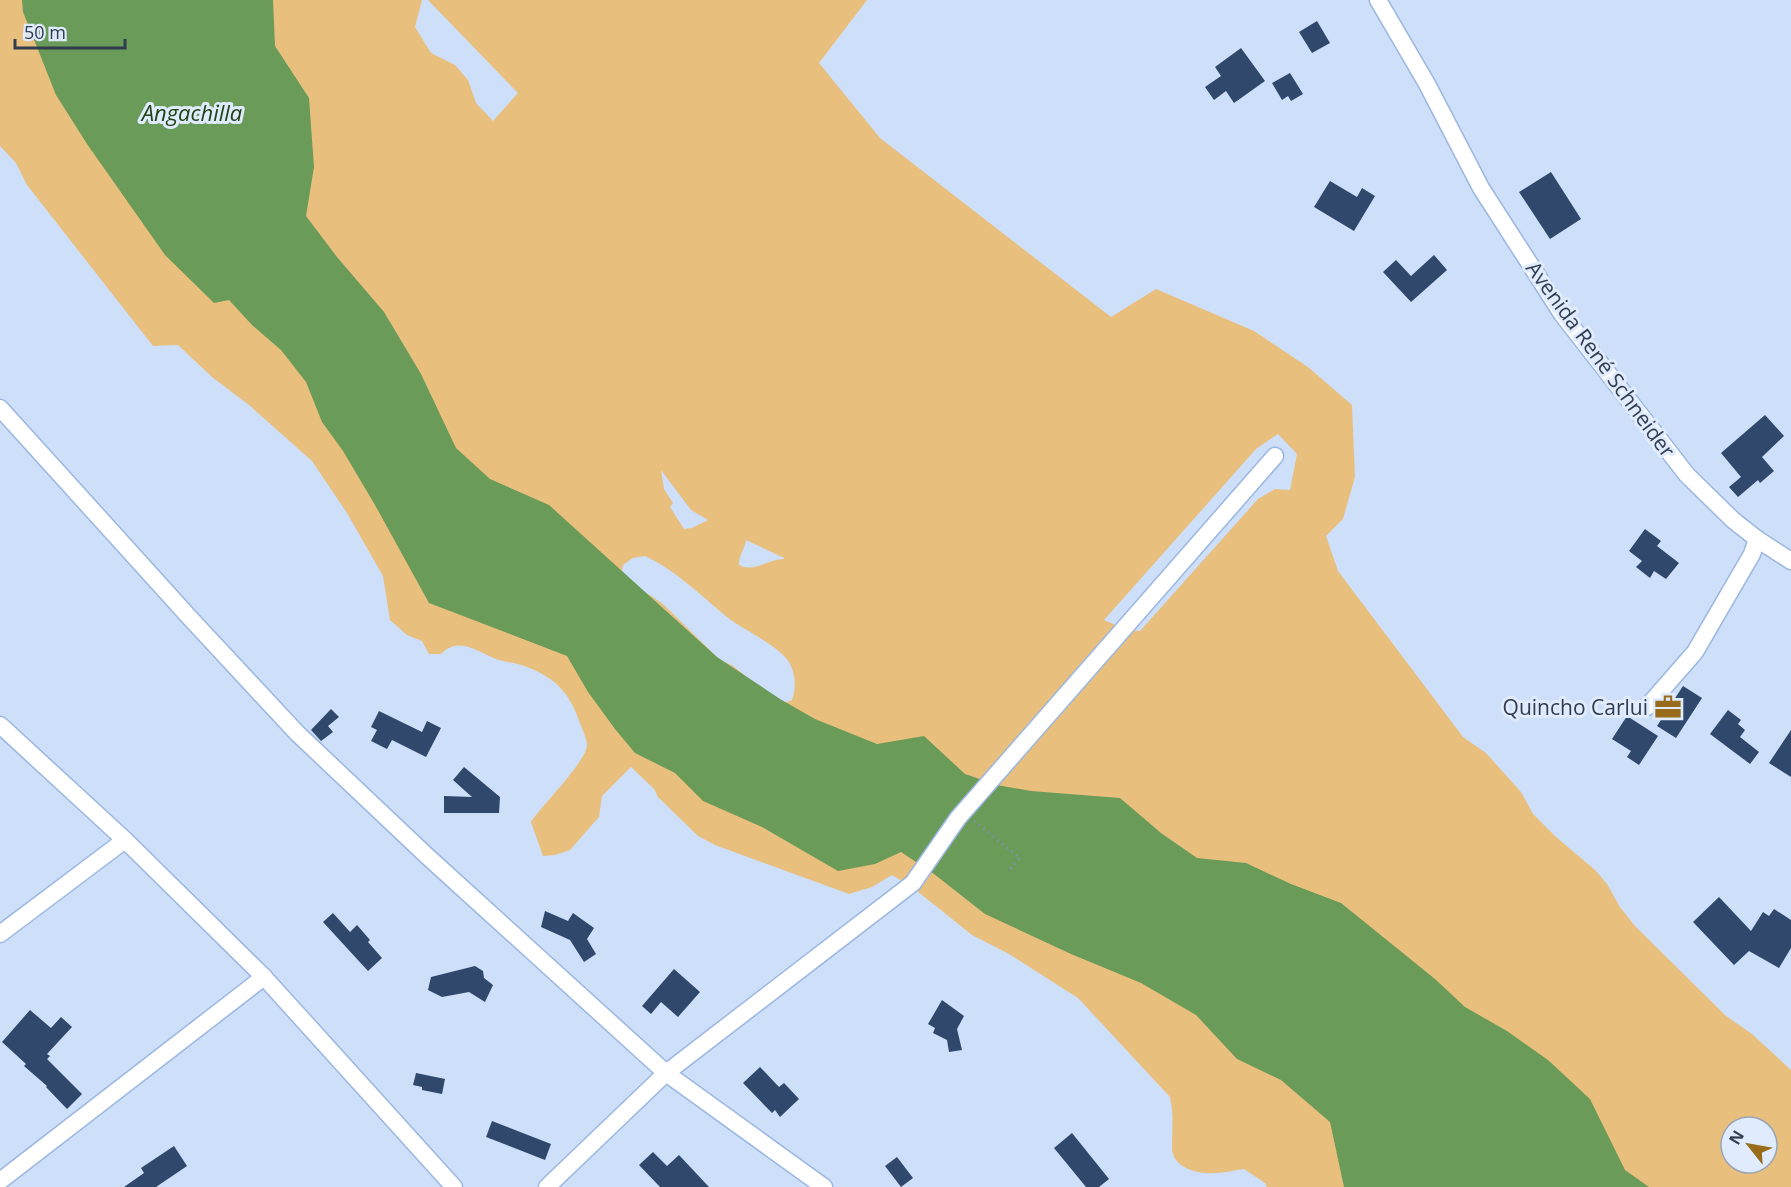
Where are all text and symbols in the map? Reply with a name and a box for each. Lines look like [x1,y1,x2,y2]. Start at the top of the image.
scale bar [15,12,124,50]
text: 50 m [24,20,66,44]
water label: Angachilla [140,97,242,127]
street label: Avenida René Schneider [1520,255,1682,463]
office icon: Quincho Carlui [1653,692,1683,722]
place label: Quincho Carlui [1503,693,1648,721]
north arrow [1719,1115,1779,1175]
text: N [1723,1126,1749,1149]

